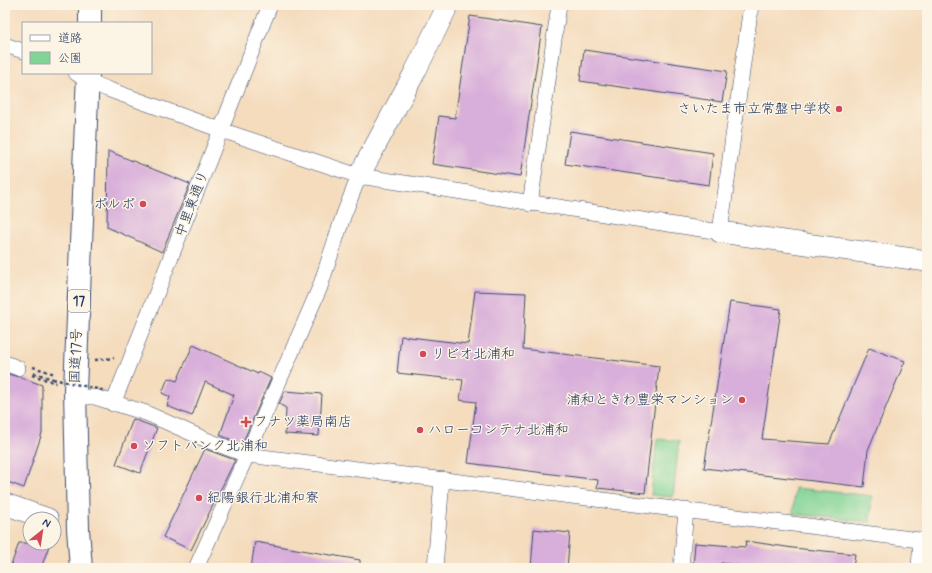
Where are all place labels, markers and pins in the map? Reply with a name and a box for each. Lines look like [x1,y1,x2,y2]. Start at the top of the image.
place label: さいたま市立常盤中学校 [678,100,831,118]
marker: さいたま市立常盤中学校 [834,104,844,114]
place label: ボルボ [93,195,135,213]
marker: ボルボ [138,199,148,209]
place label: リビオ北浦和 [431,345,515,363]
marker: リビオ北浦和 [418,349,428,359]
place label: 浦和ときわ豊栄マンション [567,391,734,409]
marker: 浦和ときわ豊栄マンション [737,395,747,405]
place label: フナツ薬局南店 [254,413,352,431]
marker: フナツ薬局南店 [241,417,251,427]
place label: ハローコンテナ北浦和 [428,421,569,439]
marker: ハローコンテナ北浦和 [415,425,425,435]
place label: ソフトバンク北浦和 [142,437,268,455]
marker: ソフトバンク北浦和 [129,441,139,451]
place label: 紀陽銀行北浦和寮 [207,489,319,507]
marker: 紀陽銀行北浦和寮 [194,493,204,503]

